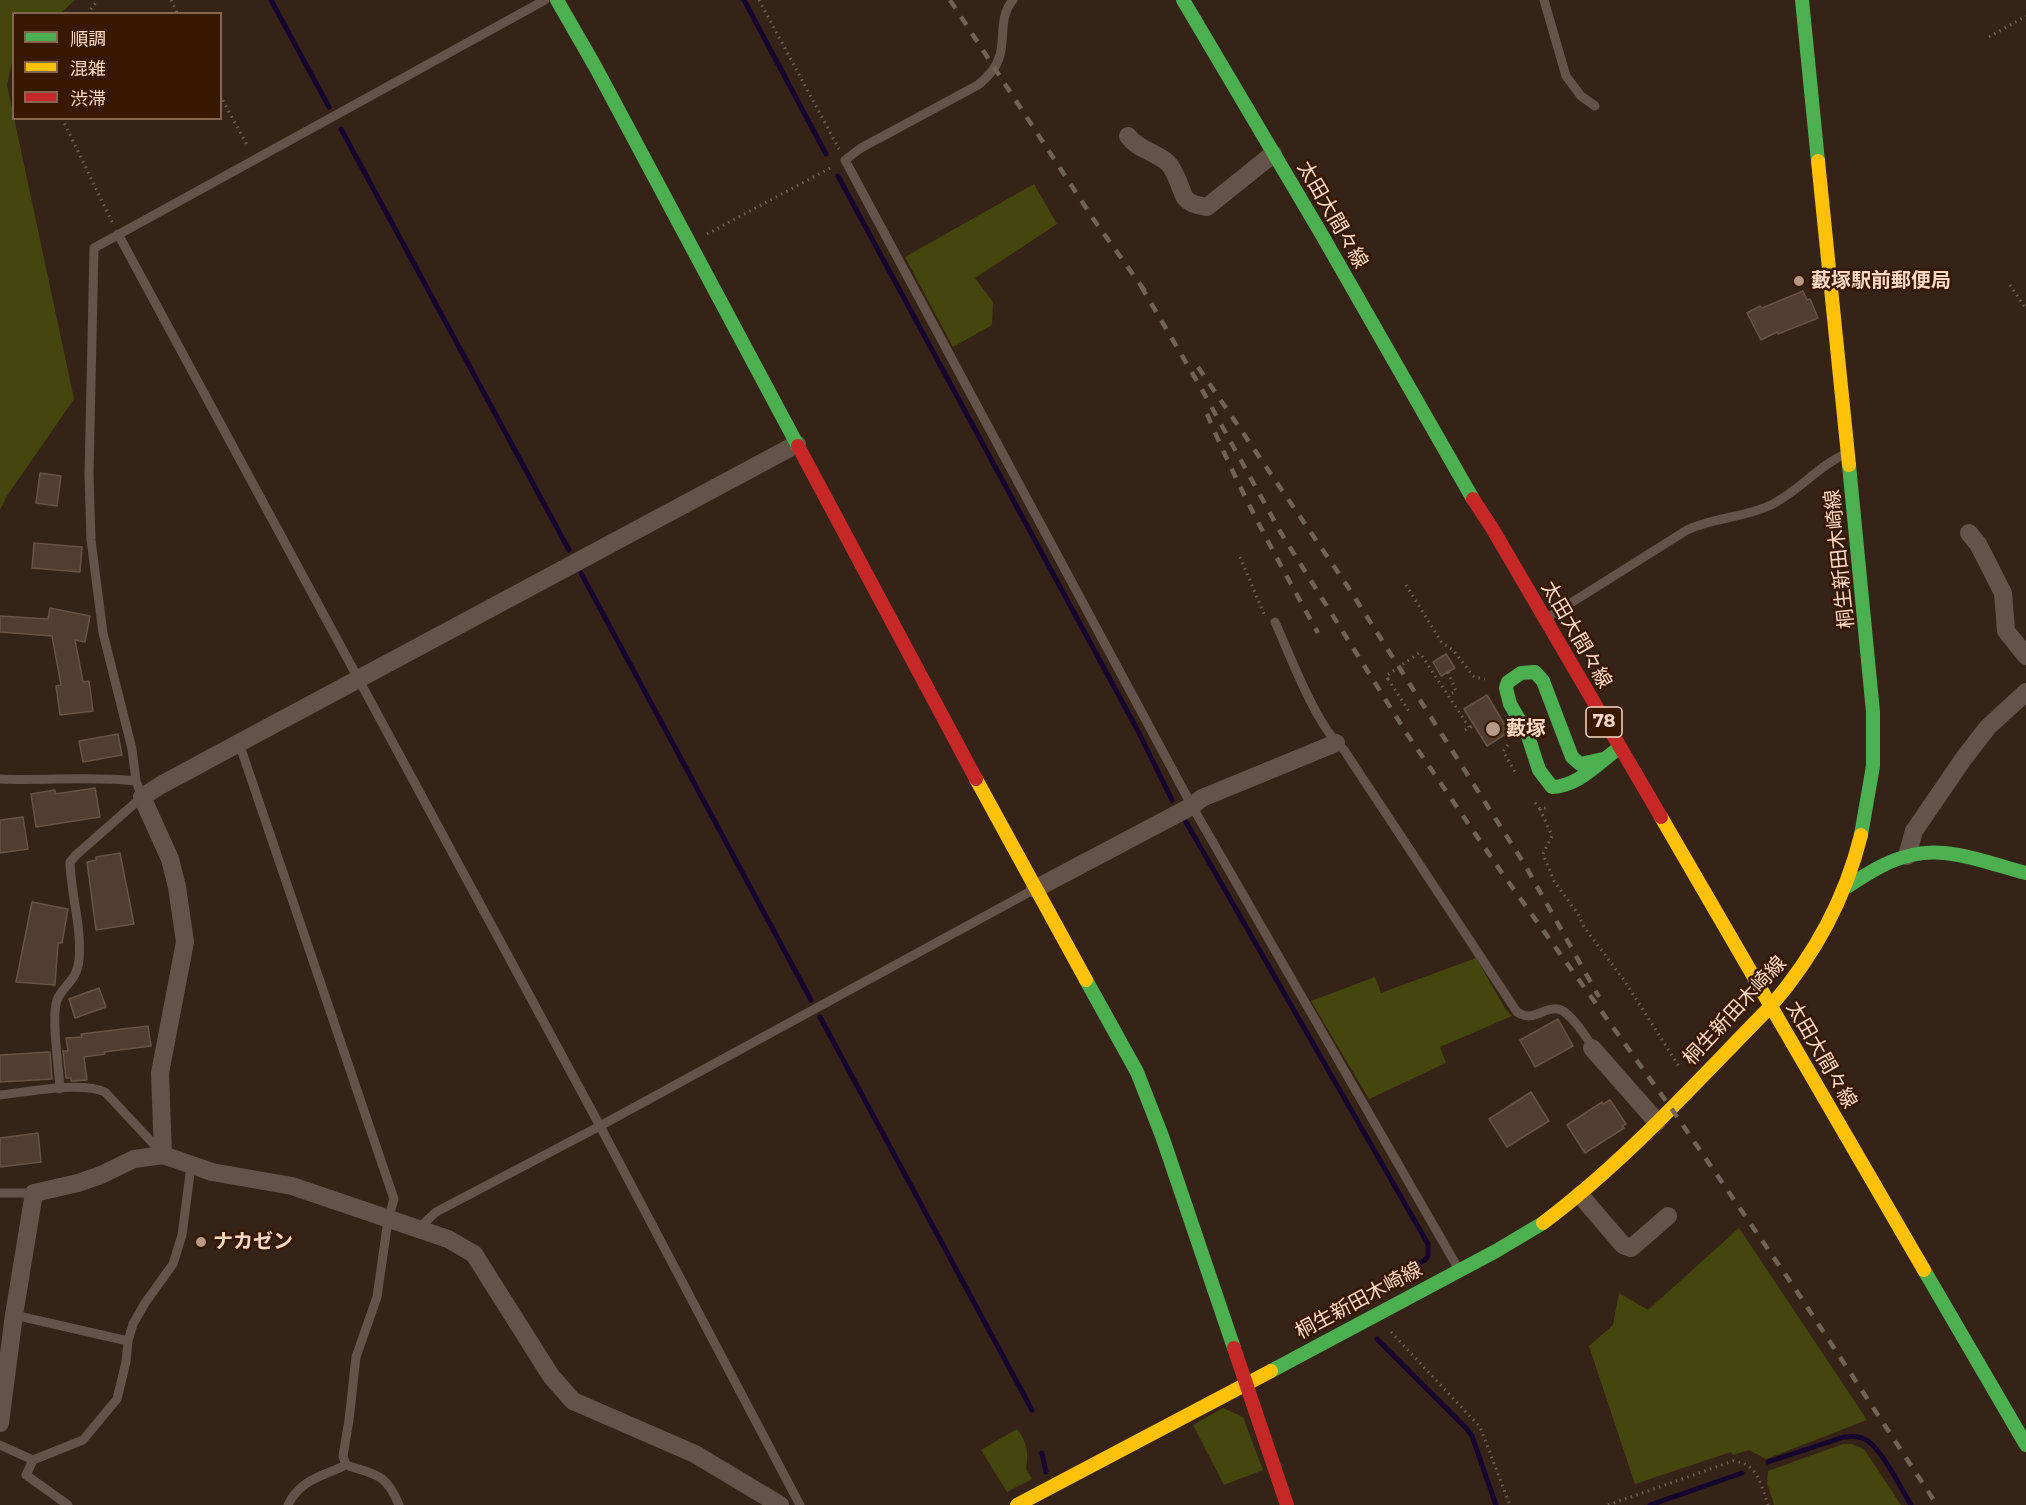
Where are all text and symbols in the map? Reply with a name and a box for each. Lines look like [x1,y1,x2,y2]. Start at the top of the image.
legend [12,12,222,120]
text: 順調 [70,28,106,50]
text: 混雑 [70,58,106,80]
text: 渋滞 [70,88,106,110]
street label: 太田大間々線 [1292,157,1372,273]
place label: 藪塚駅前郵便局 [1811,269,1951,293]
marker: 藪塚駅前郵便局 [1792,274,1806,288]
street label: 桐生新田木崎線 [1821,488,1859,630]
street label: 太田大間々線 [1536,577,1616,693]
road number: 78 [1586,707,1622,737]
place label: 藪塚 [1506,717,1546,741]
marker: 藪塚 [1484,720,1502,738]
street label: 桐生新田木崎線 [1678,952,1792,1070]
street label: 太田大間々線 [1781,997,1861,1113]
place label: ナカゼン [213,1230,293,1254]
marker: ナカゼン [194,1235,208,1249]
street label: 桐生新田木崎線 [1292,1258,1426,1344]

